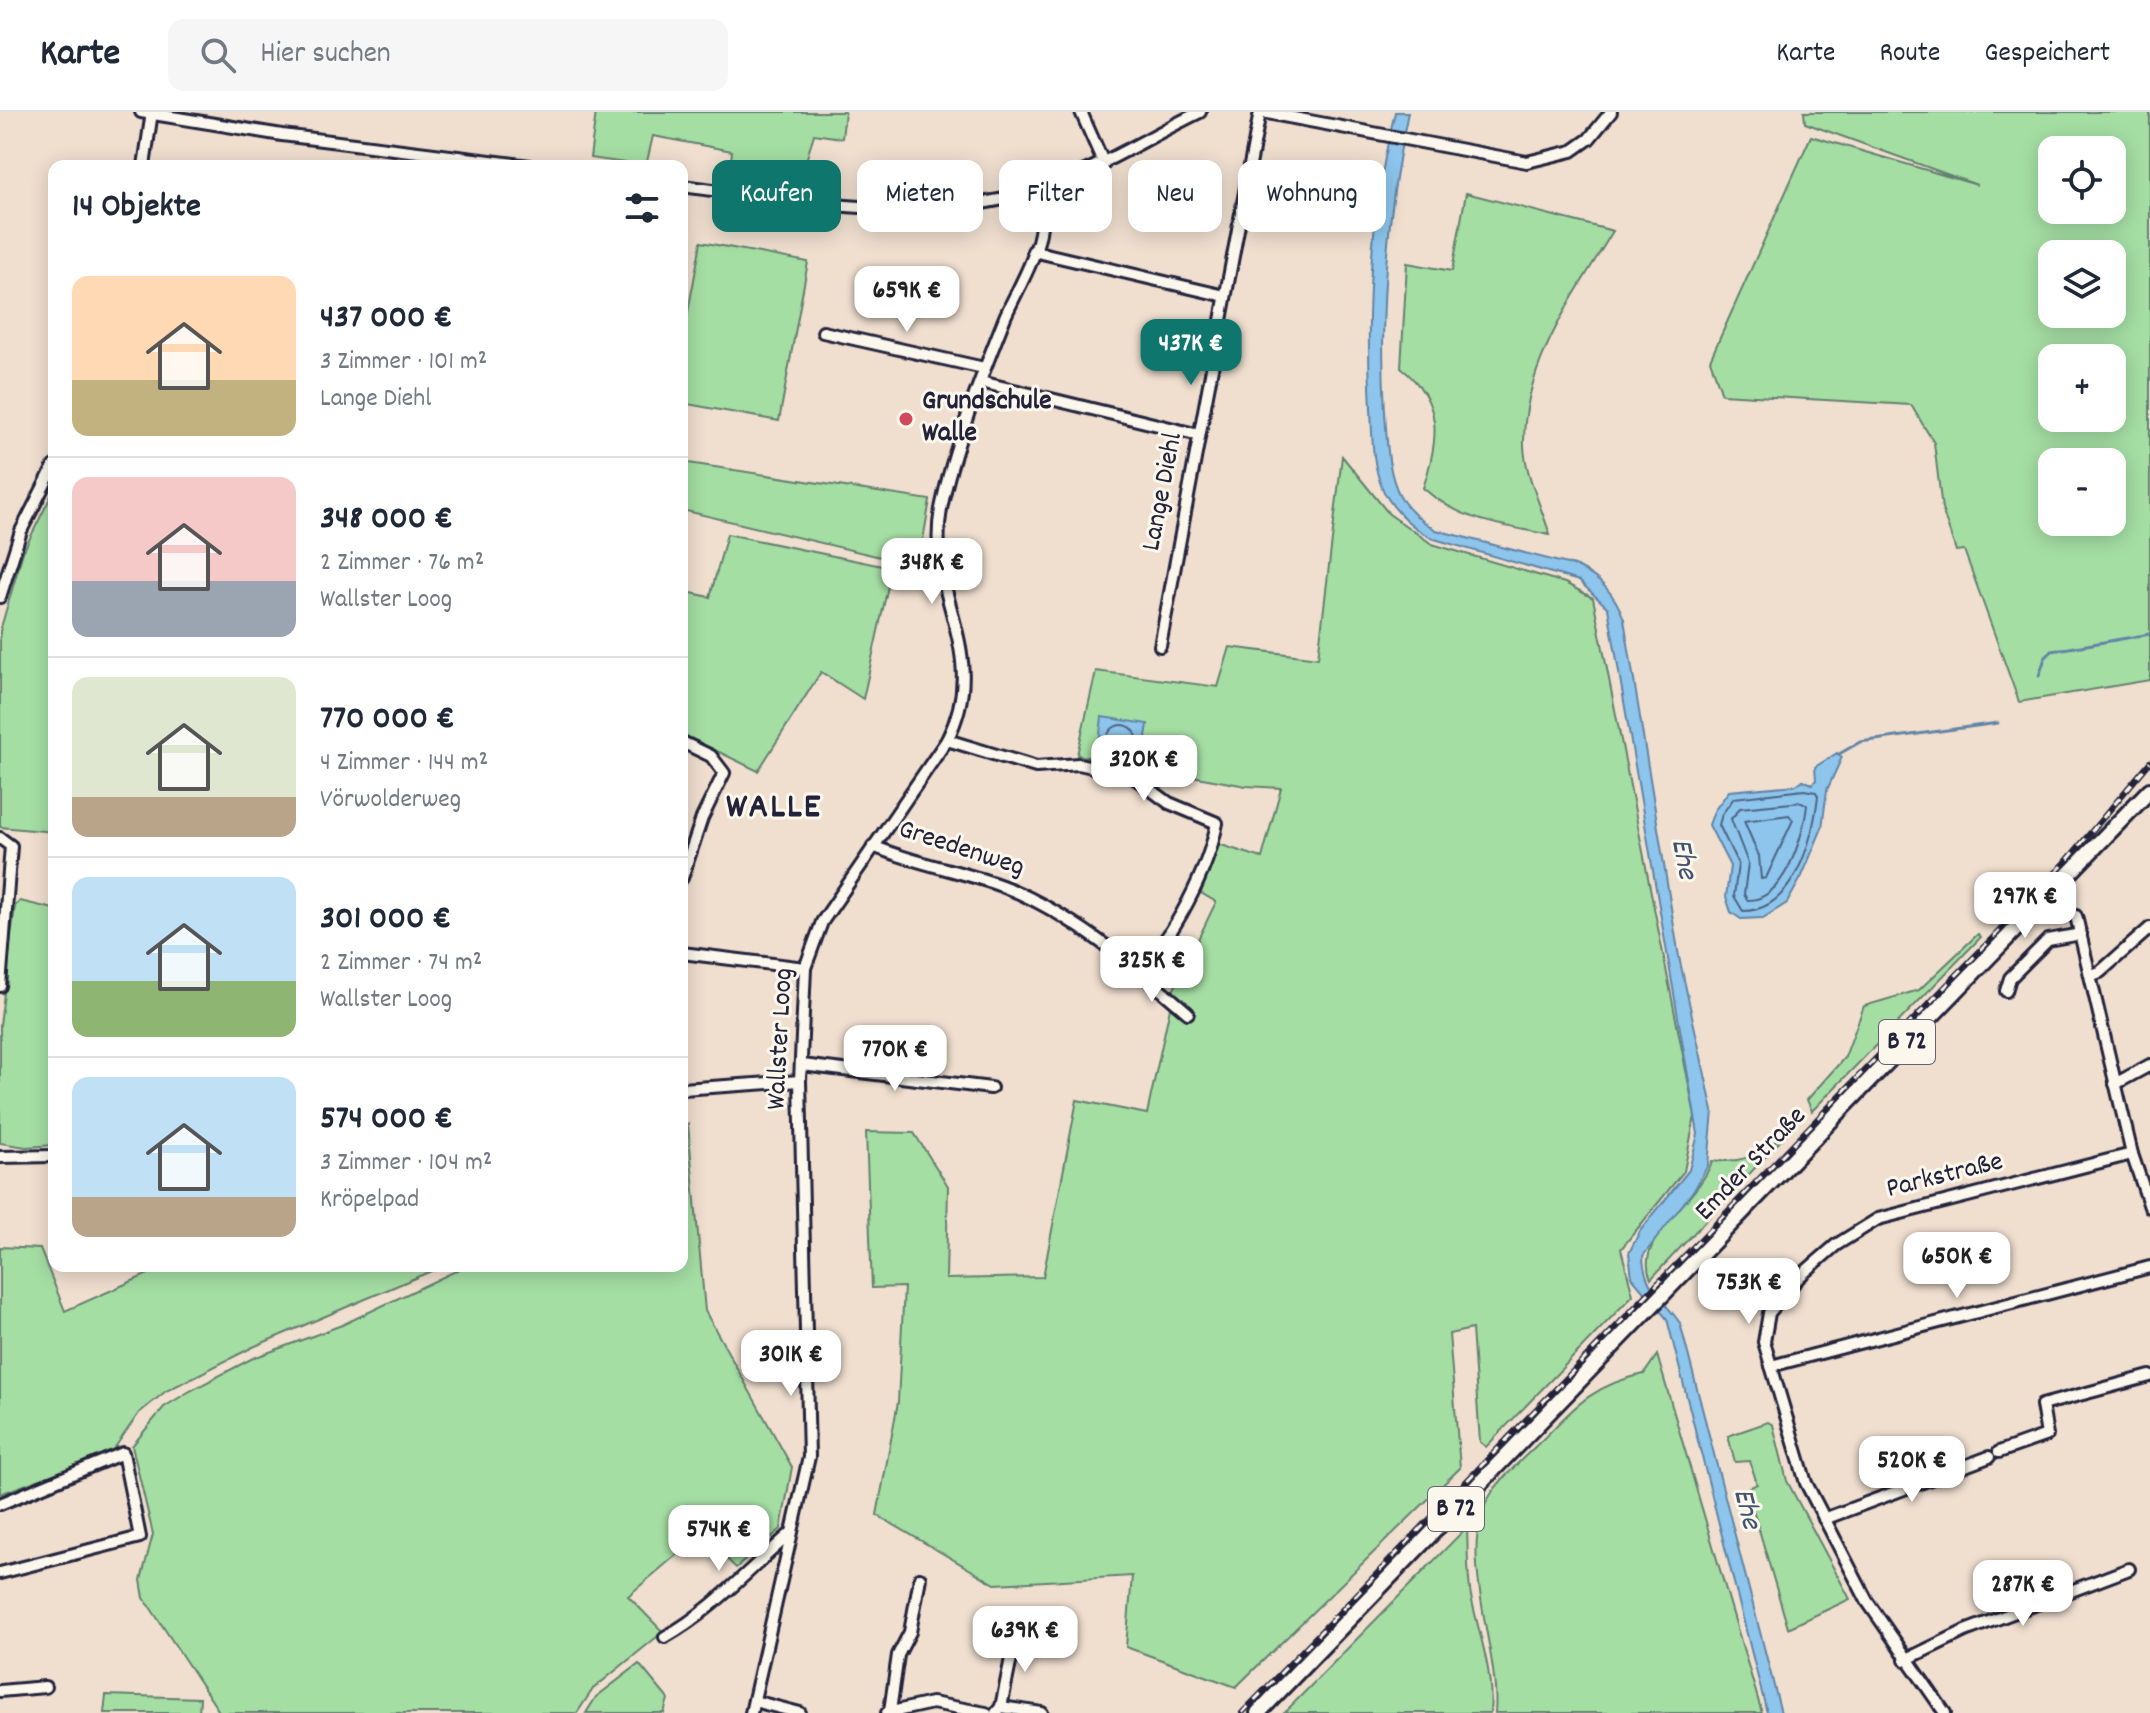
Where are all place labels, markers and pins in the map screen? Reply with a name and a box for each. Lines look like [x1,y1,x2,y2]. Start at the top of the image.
pin: 659K € [842,266,972,334]
pin: 437K € [1126,319,1256,387]
place label: Grundschule Walle [922,383,1052,455]
marker: Grundschule Walle [897,410,915,428]
pin: 348K € [867,538,997,606]
pin: 320K € [1079,735,1209,803]
pin: 297K € [1960,872,2090,940]
pin: 325K € [1087,936,1217,1004]
pin: 770K € [830,1025,960,1093]
pin: 650K € [1892,1232,2022,1300]
pin: 753K € [1684,1258,1814,1326]
pin: 301K € [726,1330,856,1398]
pin: 520K € [1847,1436,1977,1504]
pin: 574K € [654,1505,784,1573]
pin: 287K € [1958,1560,2088,1628]
pin: 639K € [960,1606,1090,1674]

